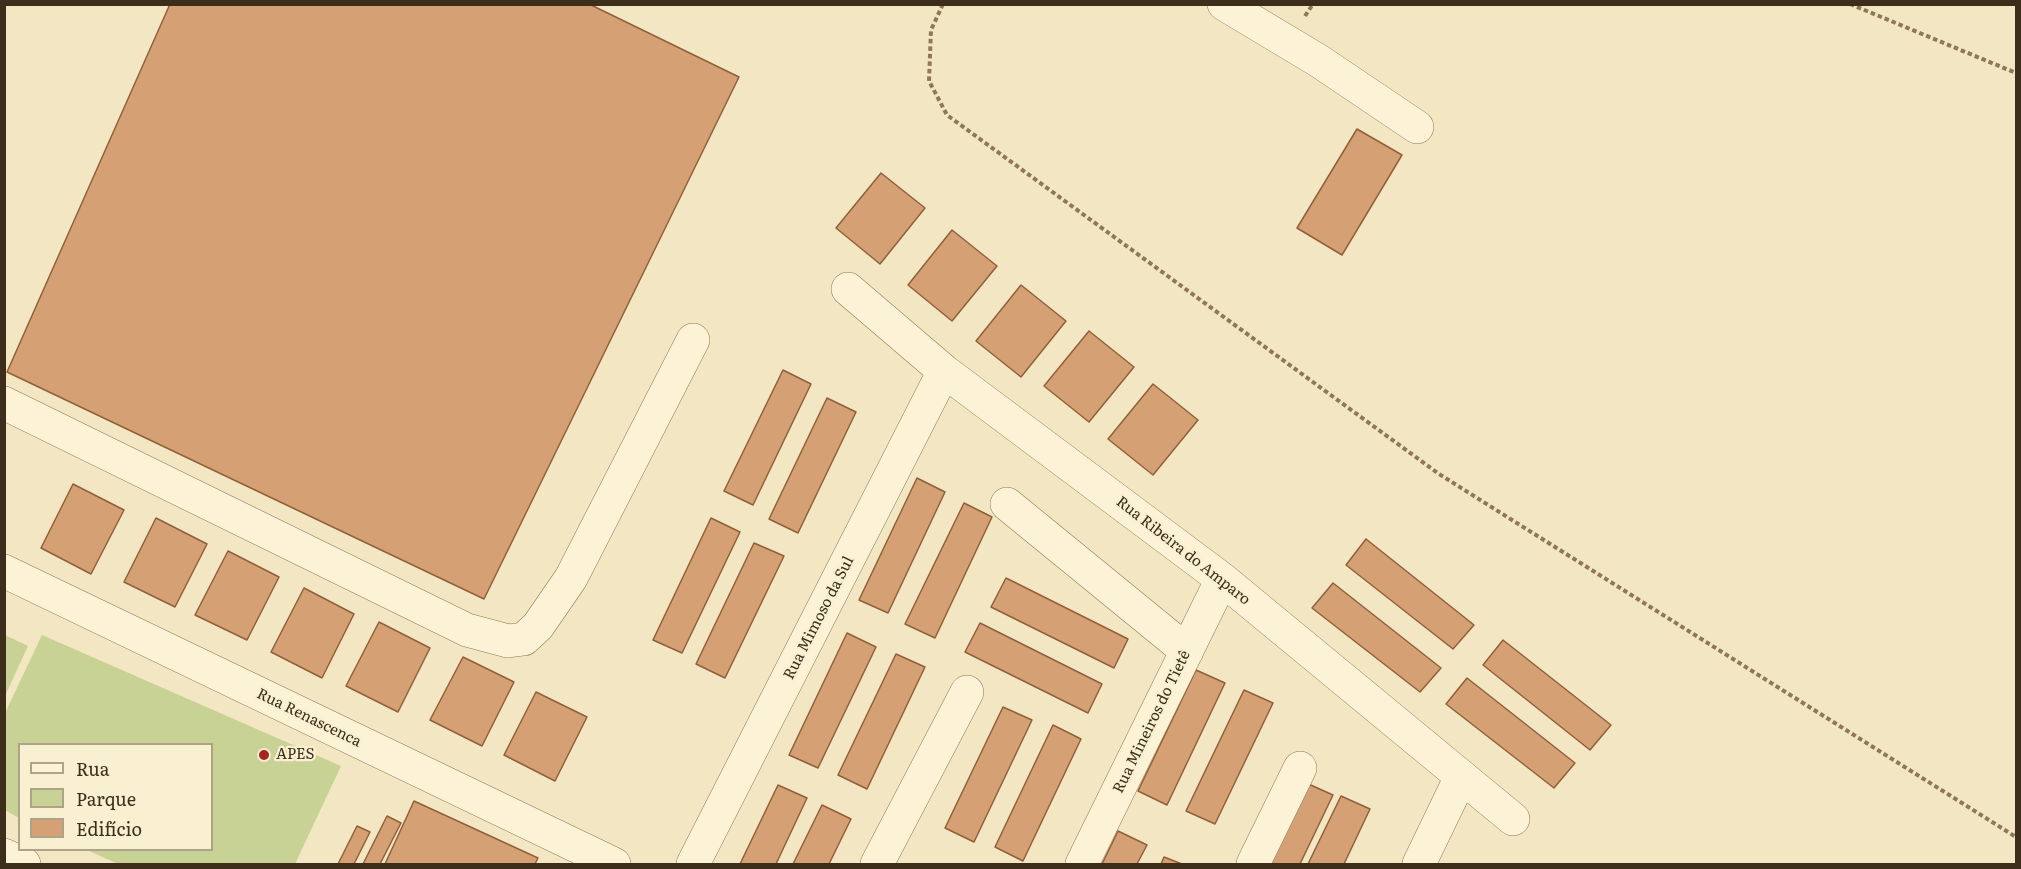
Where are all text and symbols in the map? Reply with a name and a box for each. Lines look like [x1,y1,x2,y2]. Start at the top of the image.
street label: Rua Ribeira do Amparo [1112,493,1254,609]
street label: Rua Mimoso da Sul [780,553,858,683]
street label: Rua Mineiros do Tietê [1110,648,1194,796]
street label: Rua Renascenca [254,685,364,751]
legend [18,743,213,851]
place label: APES [276,746,315,764]
marker: APES [257,748,271,762]
text: Rua [76,755,109,782]
text: Parque [76,785,136,812]
text: Edifício [76,815,142,842]

